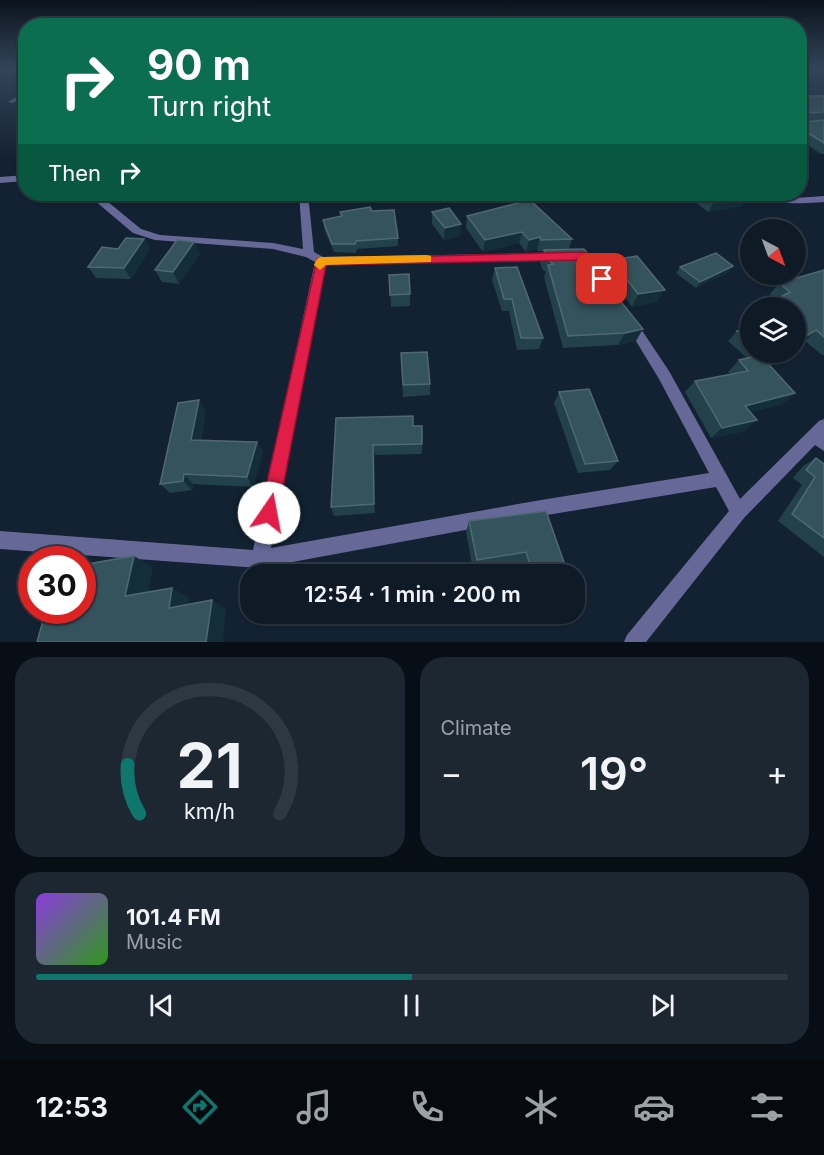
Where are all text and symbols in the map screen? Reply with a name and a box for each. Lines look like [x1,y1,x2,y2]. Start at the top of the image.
text: 90 m [147,39,251,90]
icon: right [48,42,126,120]
text: Turn right [147,90,271,123]
icon: right [113,156,146,189]
text: Then [48,160,101,186]
north arrow [740,219,806,285]
map controls [740,219,806,363]
pin [576,253,627,304]
icon: arrive [585,262,618,295]
button: layers [740,297,806,363]
position arrow [237,481,301,545]
speed limit sign: 30 [18,546,96,624]
text: 12:54 · 1 min · 200 m [304,581,521,607]
text: Climate [441,716,512,740]
text: 21 [177,728,243,803]
text: 19° [580,746,648,801]
text: − [441,753,462,793]
text: + [766,753,788,793]
text: km/h [184,798,235,824]
text: 101.4 FM [126,904,221,930]
text: Music [126,930,183,954]
icon: previous [145,989,178,1022]
icon: pause [395,989,428,1022]
icon: next [646,989,679,1022]
icon: directions [179,1086,221,1128]
icon: music [293,1086,335,1128]
icon: phone [406,1086,448,1128]
icon: climate [520,1086,562,1128]
icon: car [633,1086,675,1128]
icon: filters [746,1086,788,1128]
text: 12:53 [36,1091,108,1124]

